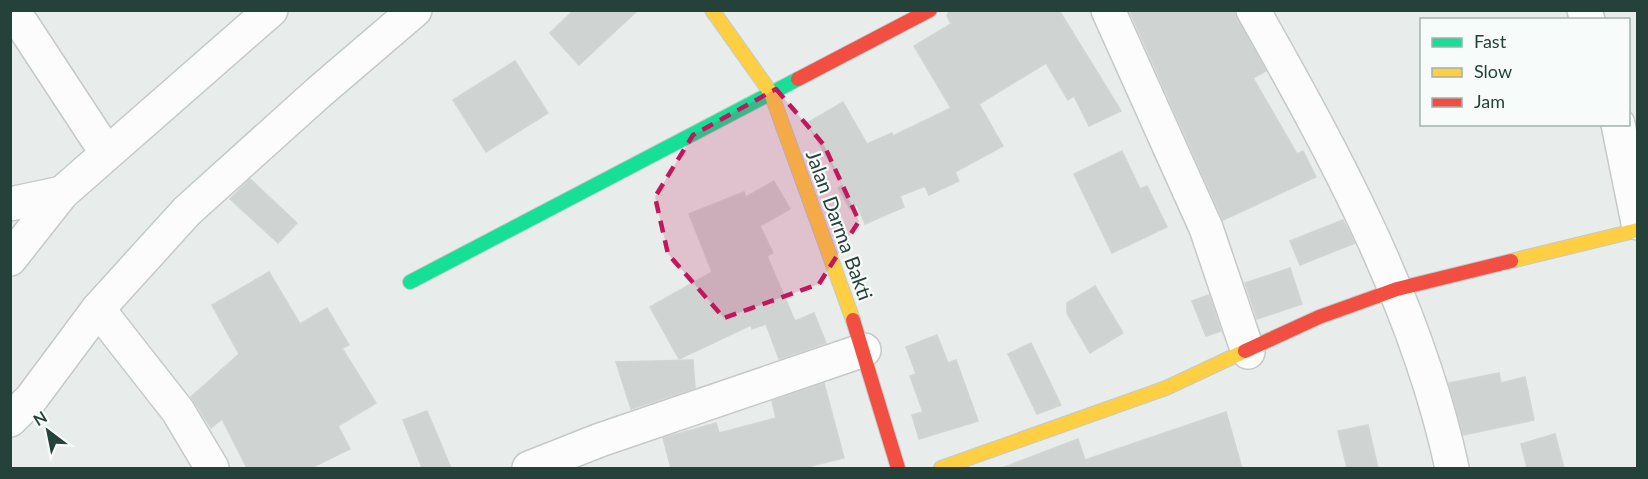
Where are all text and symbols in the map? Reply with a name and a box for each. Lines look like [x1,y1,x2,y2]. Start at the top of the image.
legend [1420,18,1630,126]
text: Fast [1474,30,1507,52]
text: Slow [1474,60,1512,82]
text: Jam [1474,90,1505,112]
street label: Jalan Darma Bakti [802,147,878,303]
north arrow [18,401,78,461]
text: N [30,407,50,429]

